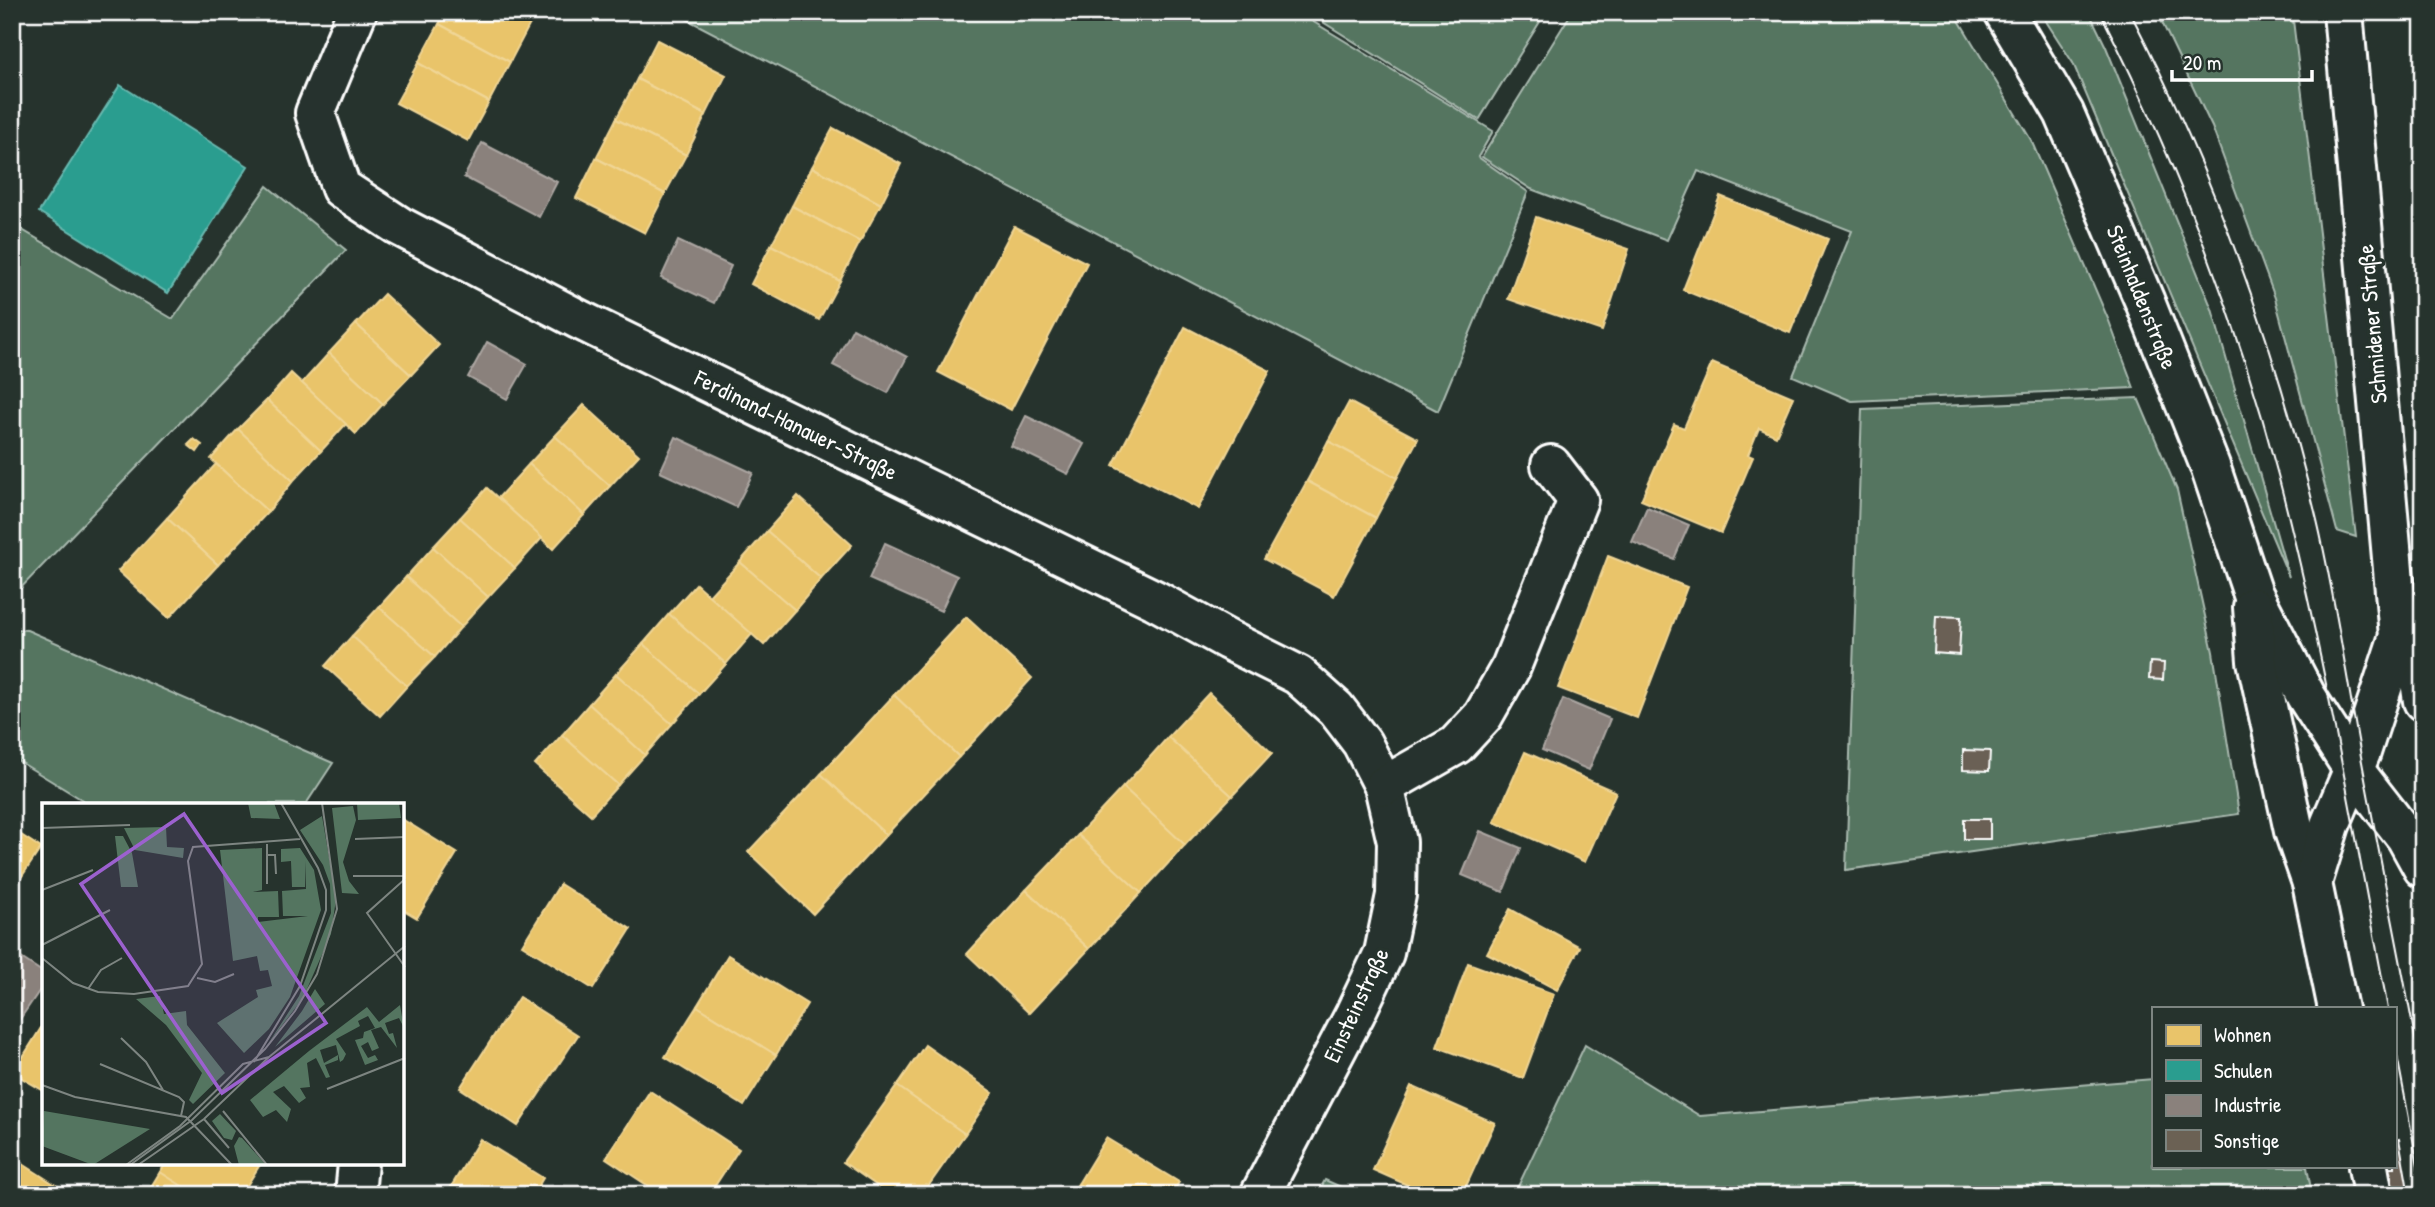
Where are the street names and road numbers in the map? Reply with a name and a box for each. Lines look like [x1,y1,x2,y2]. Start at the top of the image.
street label: Steinhaldenstraße [2100,220,2185,373]
street label: Schmidener Straße [2349,243,2394,405]
street label: Ferdinand-Hanauer-Straße [689,361,903,487]
street label: Einsteinstraße [1315,942,1396,1067]

